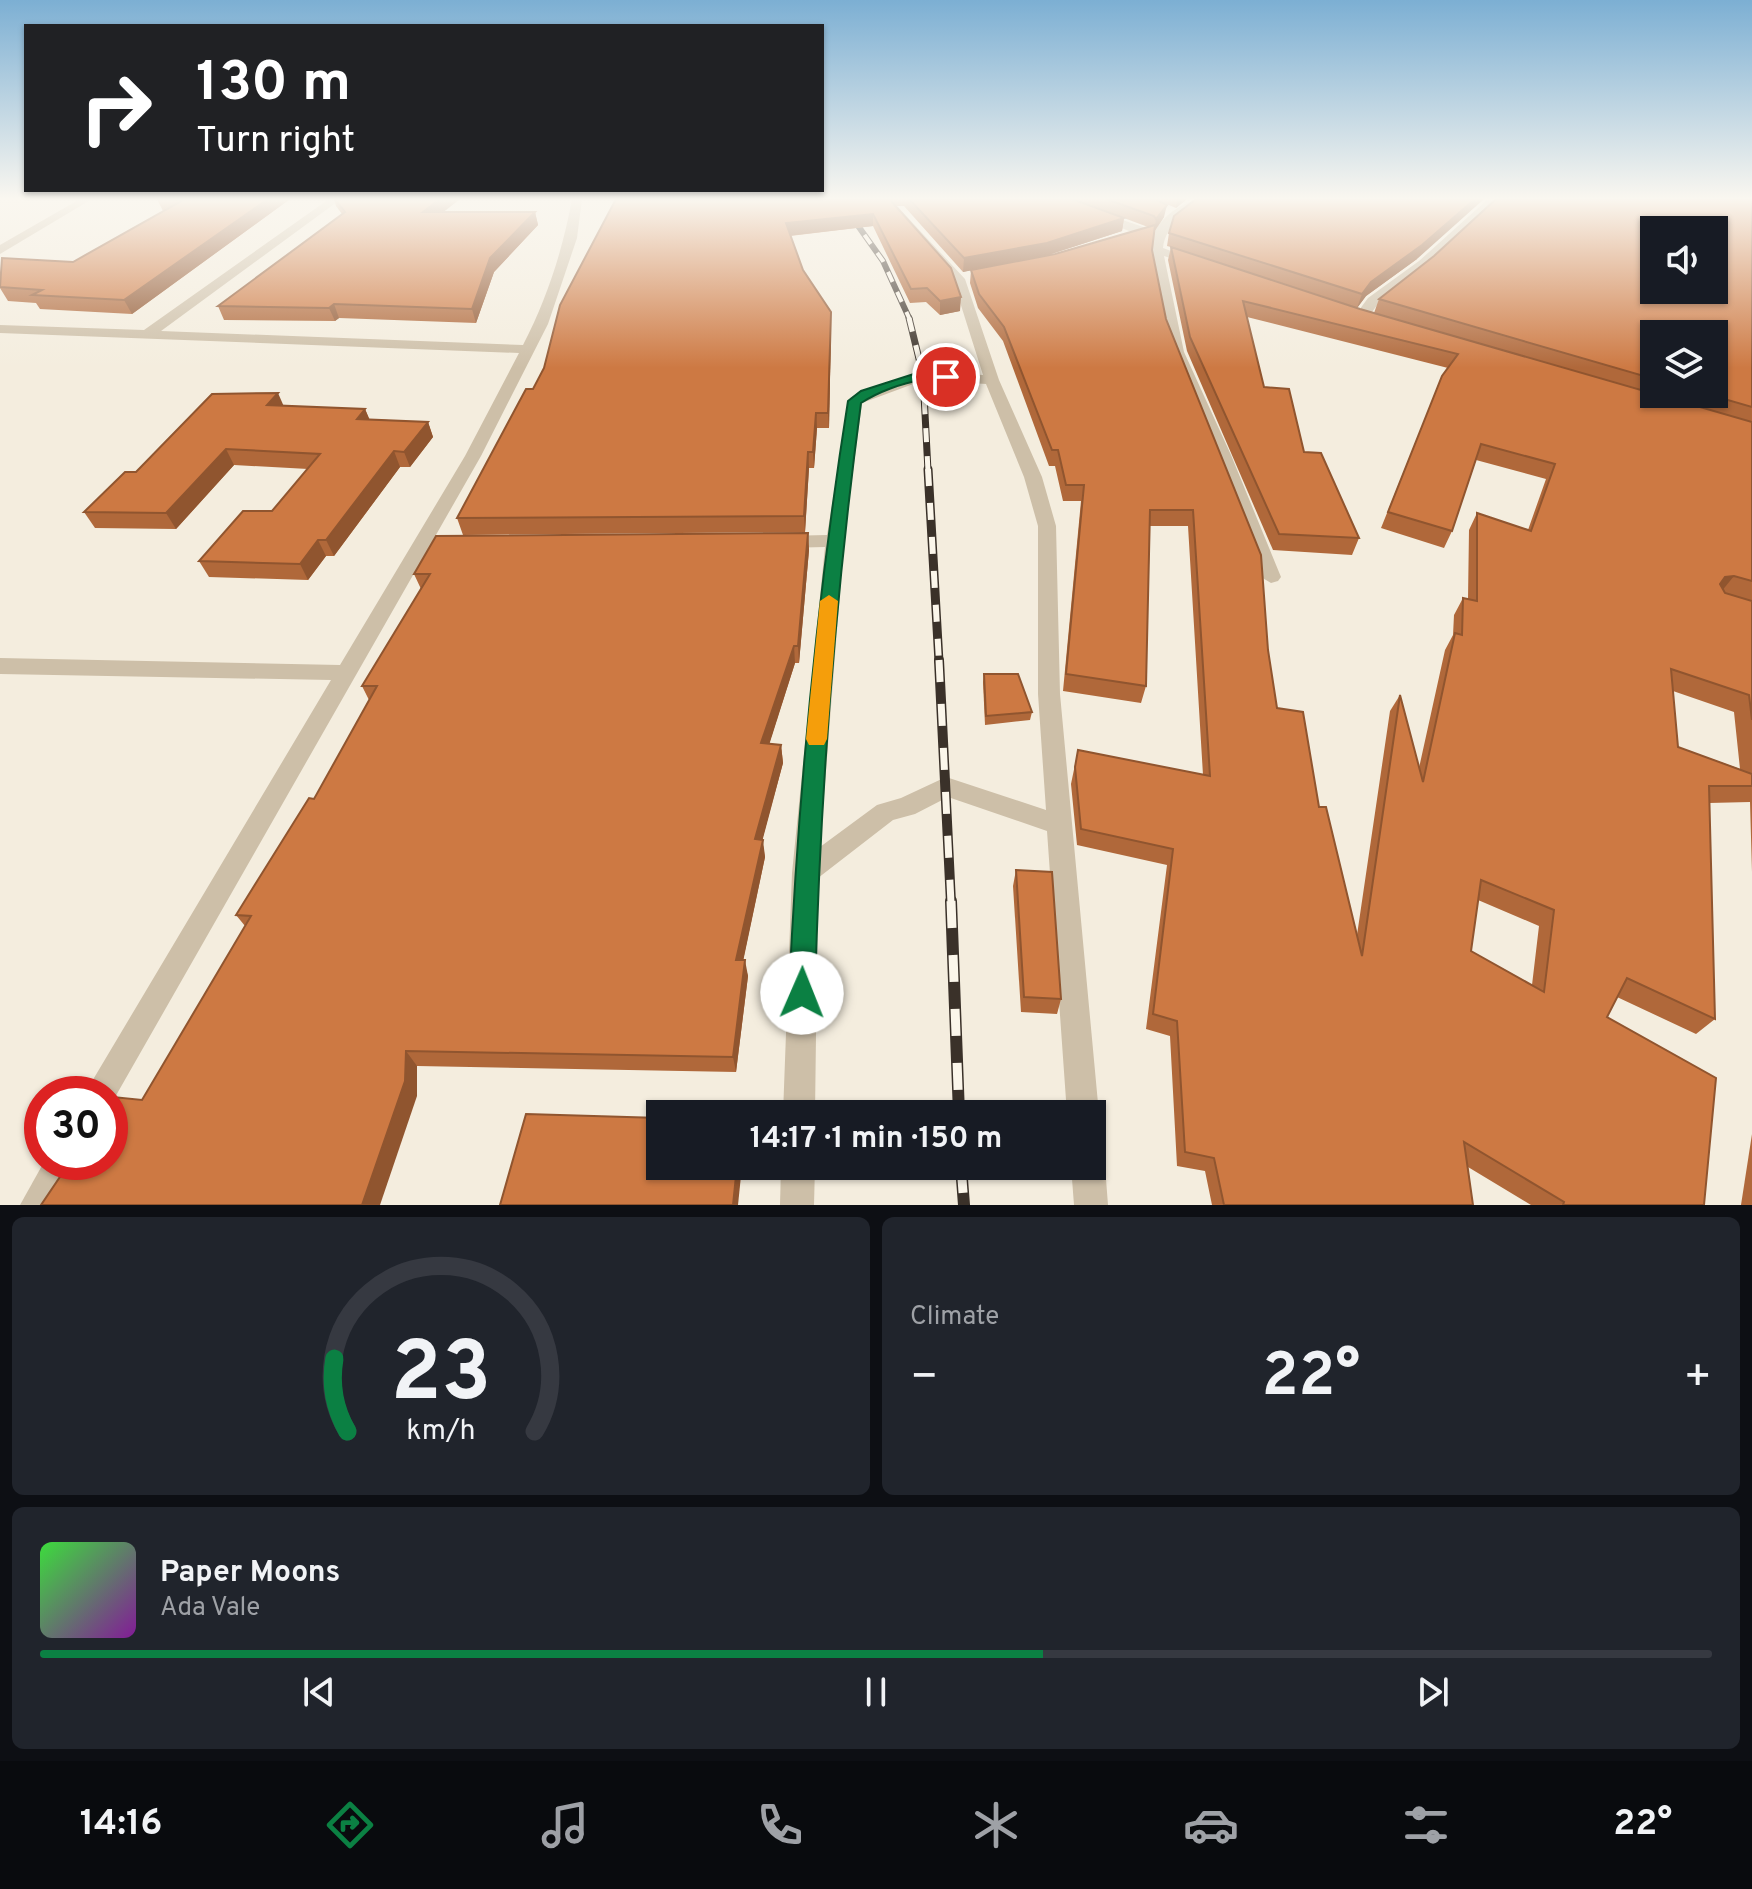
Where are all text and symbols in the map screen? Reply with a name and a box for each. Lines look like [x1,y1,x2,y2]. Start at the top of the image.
text: 130 m [196,50,351,120]
icon: right [64,56,168,160]
text: Turn right [196,119,355,165]
map controls [1640,216,1728,408]
button: sound [1640,216,1728,304]
button: layers [1640,320,1728,408]
pin [912,343,980,411]
icon: arrive [924,355,968,399]
position arrow [760,951,844,1035]
speed limit sign: 30 [24,1076,128,1180]
text: 14:17 · 1 min · 150 m [750,1121,1002,1158]
text: Climate [910,1301,999,1334]
text: 23 [391,1325,491,1430]
text: 22° [1262,1341,1360,1417]
text: − [910,1351,938,1407]
text: + [1684,1351,1712,1407]
text: km/h [406,1414,476,1450]
text: Paper Moons [160,1555,340,1592]
text: Ada Vale [160,1592,260,1625]
icon: previous [297,1670,341,1714]
icon: pause [854,1670,898,1714]
icon: next [1411,1670,1455,1714]
icon: directions [322,1797,378,1853]
icon: music [537,1797,593,1853]
icon: phone [752,1797,808,1853]
icon: climate [968,1797,1024,1853]
icon: car [1183,1797,1239,1853]
icon: filters [1398,1797,1454,1853]
text: 14:16 [80,1802,162,1848]
text: 22° [1613,1802,1672,1848]

